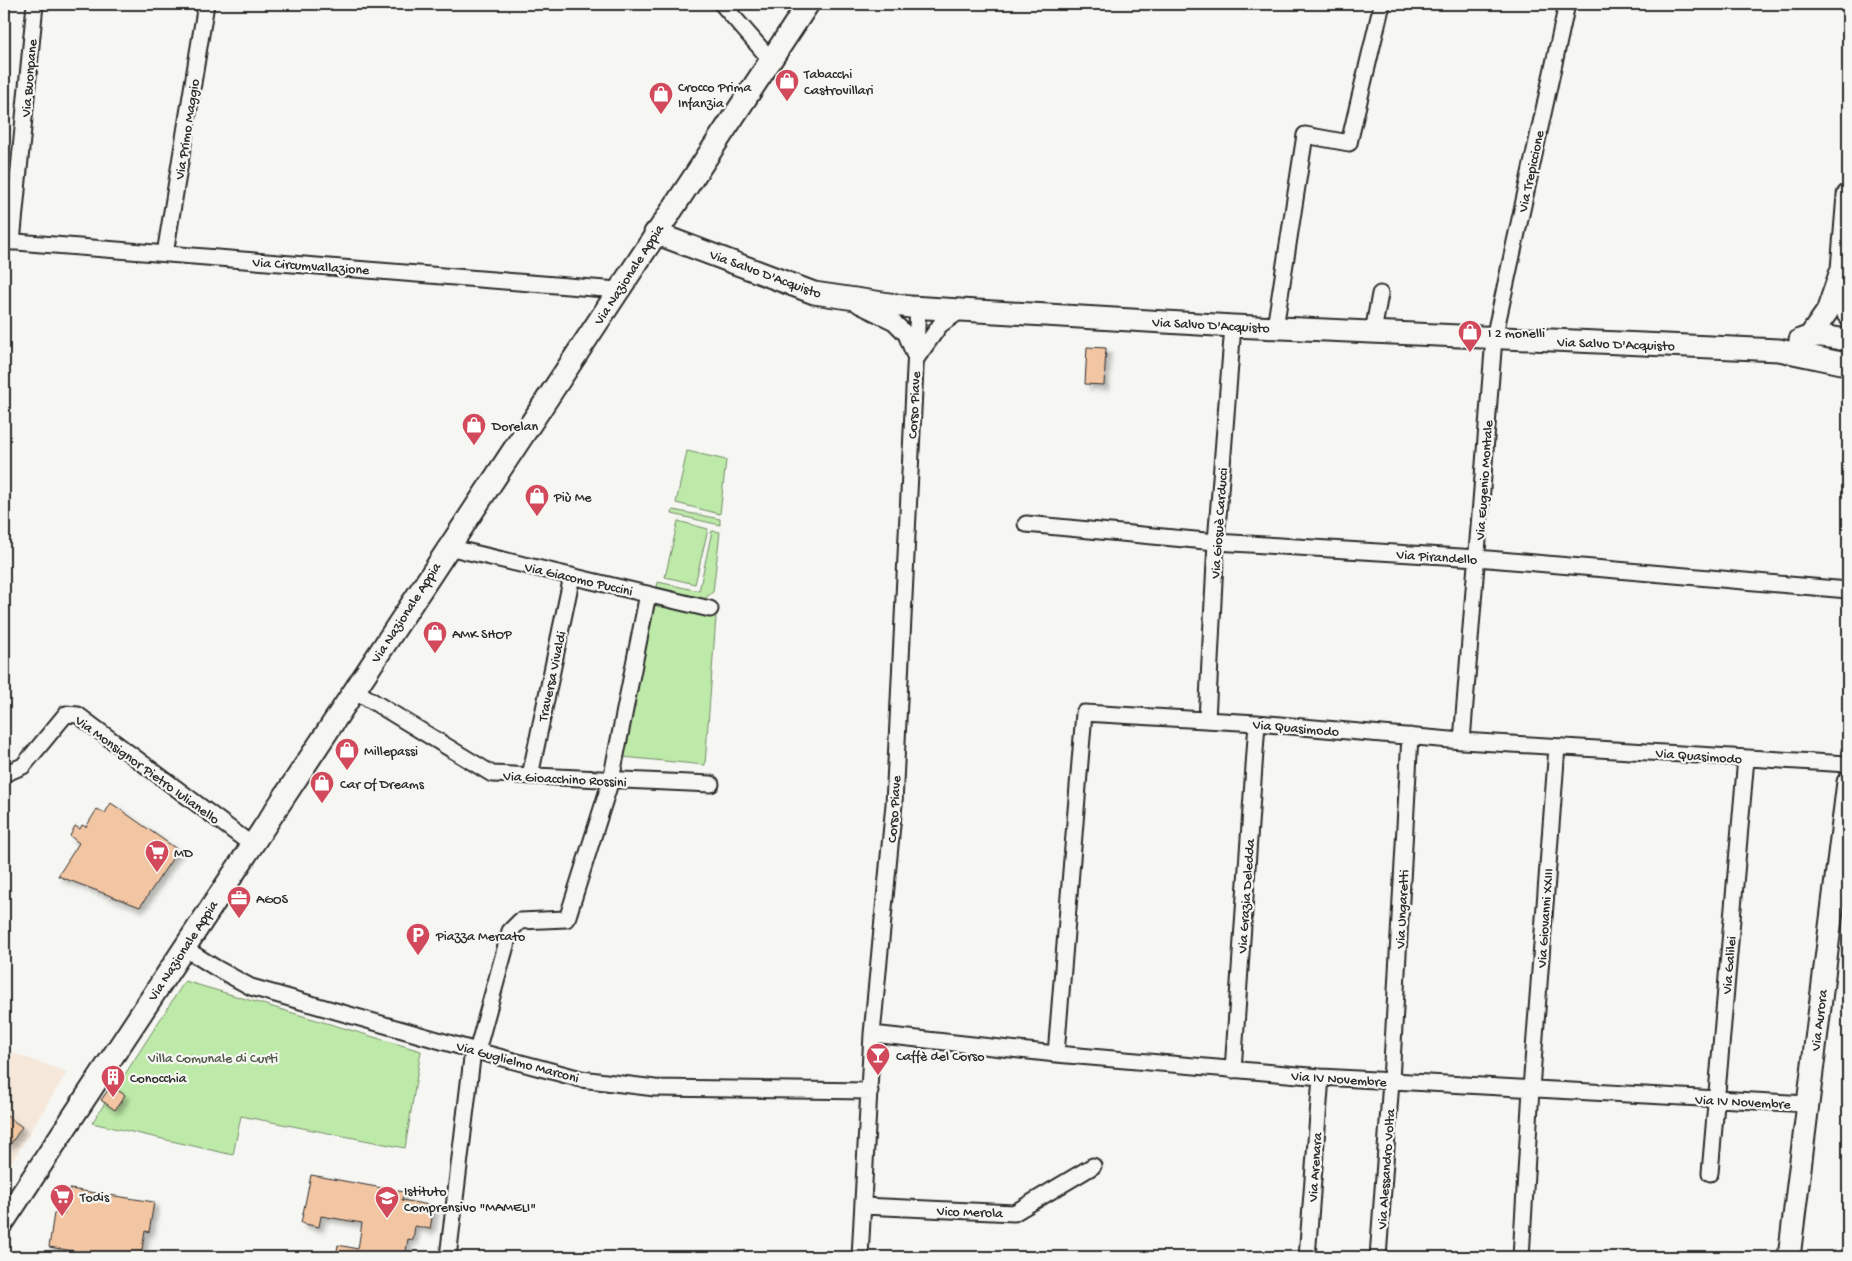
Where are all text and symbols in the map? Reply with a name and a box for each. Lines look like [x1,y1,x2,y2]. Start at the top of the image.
street label: Via Buonpane [19,38,42,119]
place label: Tabacchi Castrovillari [803,67,874,100]
shop icon: Tabacchi Castrovillari [774,68,800,102]
street label: Via Primo Maggio [172,78,205,182]
place label: Crocco Prima Infanzia [678,80,753,113]
shop icon: Crocco Prima Infanzia [648,81,674,115]
street label: Via Trepiccione [1515,128,1550,215]
street label: Via Nazionale Appia [591,221,670,330]
street label: Via Salvo D'Acquisto [706,247,823,303]
street label: Via Circumvallazione [251,255,371,280]
street label: Via Salvo D'Acquisto [1151,315,1270,338]
shop icon: I 2 monelli [1457,319,1483,353]
place label: I 2 monelli [1488,326,1545,343]
street label: Via Salvo D'Acquisto [1556,335,1675,356]
street label: Corso Piave [905,370,926,439]
shop icon: Dorelan [461,412,487,446]
place label: Dorelan [491,419,538,436]
street label: Via Eugenio Montale [1473,419,1498,542]
street label: Via Giosuè Carducci [1208,467,1233,580]
shop icon: Più Me [524,483,550,517]
place label: Più Me [553,490,592,507]
street label: Via Pirandello [1395,547,1478,570]
street label: Via Nazionale Appia [368,559,447,668]
street label: Via Giacomo Puccini [522,559,634,601]
shop icon: AMK SHOP [422,620,448,654]
place label: AMK SHOP [452,627,512,644]
street label: Traversa Vivaldi [535,630,571,724]
street label: Via Monsignor Pietro Iulianello [70,712,222,829]
street label: Via Quasimodo [1251,717,1340,742]
shop icon: Millepassi [334,737,360,771]
place label: Millepassi [364,744,418,761]
street label: Via Quasimodo [1654,746,1743,769]
street label: Via Gioacchino Rossini [502,769,627,792]
shop icon: Car Of Dreams [309,770,335,804]
street label: Corso Piave [885,774,906,843]
place label: Car Of Dreams [340,777,425,794]
street label: Via Grazia Deledda [1235,837,1260,955]
supermarket icon: MD [144,839,170,873]
place label: MD [174,846,194,863]
street label: Via Giovanni XXIII [1534,868,1558,969]
street label: Via Ungaretti [1393,869,1414,950]
office icon: AGOS [226,885,252,919]
place label: AGOS [256,892,289,909]
street label: Via Nazionale Appia [145,897,224,1006]
parking icon: Piazza Mercato [405,922,431,956]
place label: Piazza Mercato [435,929,525,946]
street label: Via Galilei [1719,936,1741,996]
street label: Via Aurora [1808,987,1833,1053]
street label: Via Guglielmo Marconi [453,1039,581,1088]
bar icon: Caffè del Corso [865,1042,891,1076]
place label: Caffè del Corso [896,1049,985,1066]
park label: Villa Comunale di Curti [147,1051,278,1068]
building icon: Conocchia [100,1064,126,1098]
street label: Via IV Novembre [1290,1069,1388,1092]
place label: Conocchia [130,1071,188,1088]
street label: Via IV Novembre [1694,1092,1792,1115]
street label: Via Alessandro Volta [1375,1107,1400,1231]
street label: Via Arenara [1306,1131,1327,1203]
supermarket icon: Todis [49,1183,75,1217]
place label: Istituto Comprensivo "MAMELI" [404,1184,536,1217]
school or university icon: Istituto Comprensivo "MAMELI" [374,1185,400,1219]
place label: Todis [79,1190,110,1207]
street label: Vico Merola [936,1204,1005,1223]

